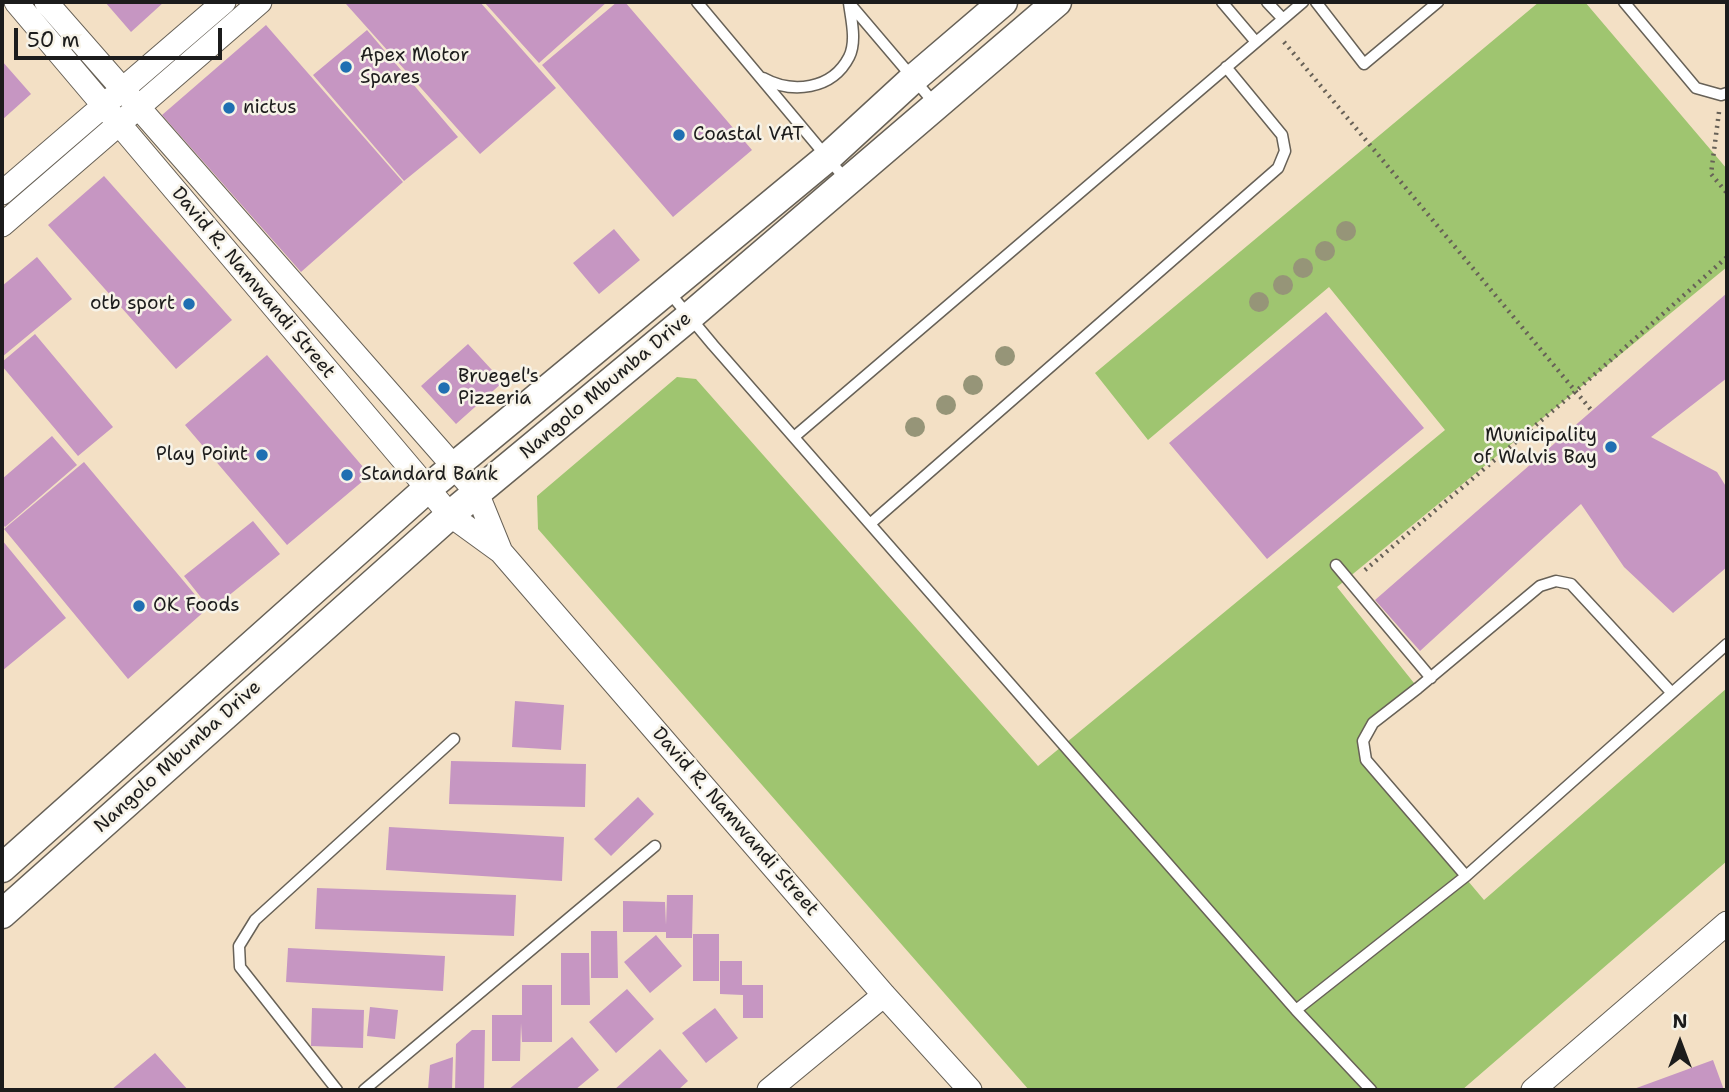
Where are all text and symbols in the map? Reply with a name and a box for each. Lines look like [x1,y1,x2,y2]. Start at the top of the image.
scale bar [18,14,226,58]
text: 50 m [27,26,80,54]
place label: Apex Motor Spares [360,45,469,89]
marker: Apex Motor Spares [338,59,354,75]
place label: nictus [243,97,297,119]
marker: nictus [221,100,237,116]
place label: Coastal VAT [693,124,804,146]
marker: Coastal VAT [671,127,687,143]
street label: David R. Namwandi Street [166,183,340,383]
place label: otb sport [90,293,175,315]
marker: otb sport [181,296,197,312]
street label: Nangolo Mbumba Drive [516,308,696,464]
place label: Bruegel's Pizzeria [458,366,539,410]
marker: Bruegel's Pizzeria [436,380,452,396]
place label: Municipality of Walvis Bay [1473,425,1597,469]
marker: Municipality of Walvis Bay [1603,439,1619,455]
place label: Play Point [156,444,248,466]
marker: Play Point [254,447,270,463]
place label: Standard Bank [361,464,498,486]
marker: Standard Bank [339,467,355,483]
place label: OK Foods [153,595,240,617]
marker: OK Foods [131,598,147,614]
street label: Nangolo Mbumba Drive [90,676,266,838]
street label: David R. Namwandi Street [647,723,823,921]
north arrow [1645,1008,1715,1078]
text: N [1672,1009,1688,1034]

